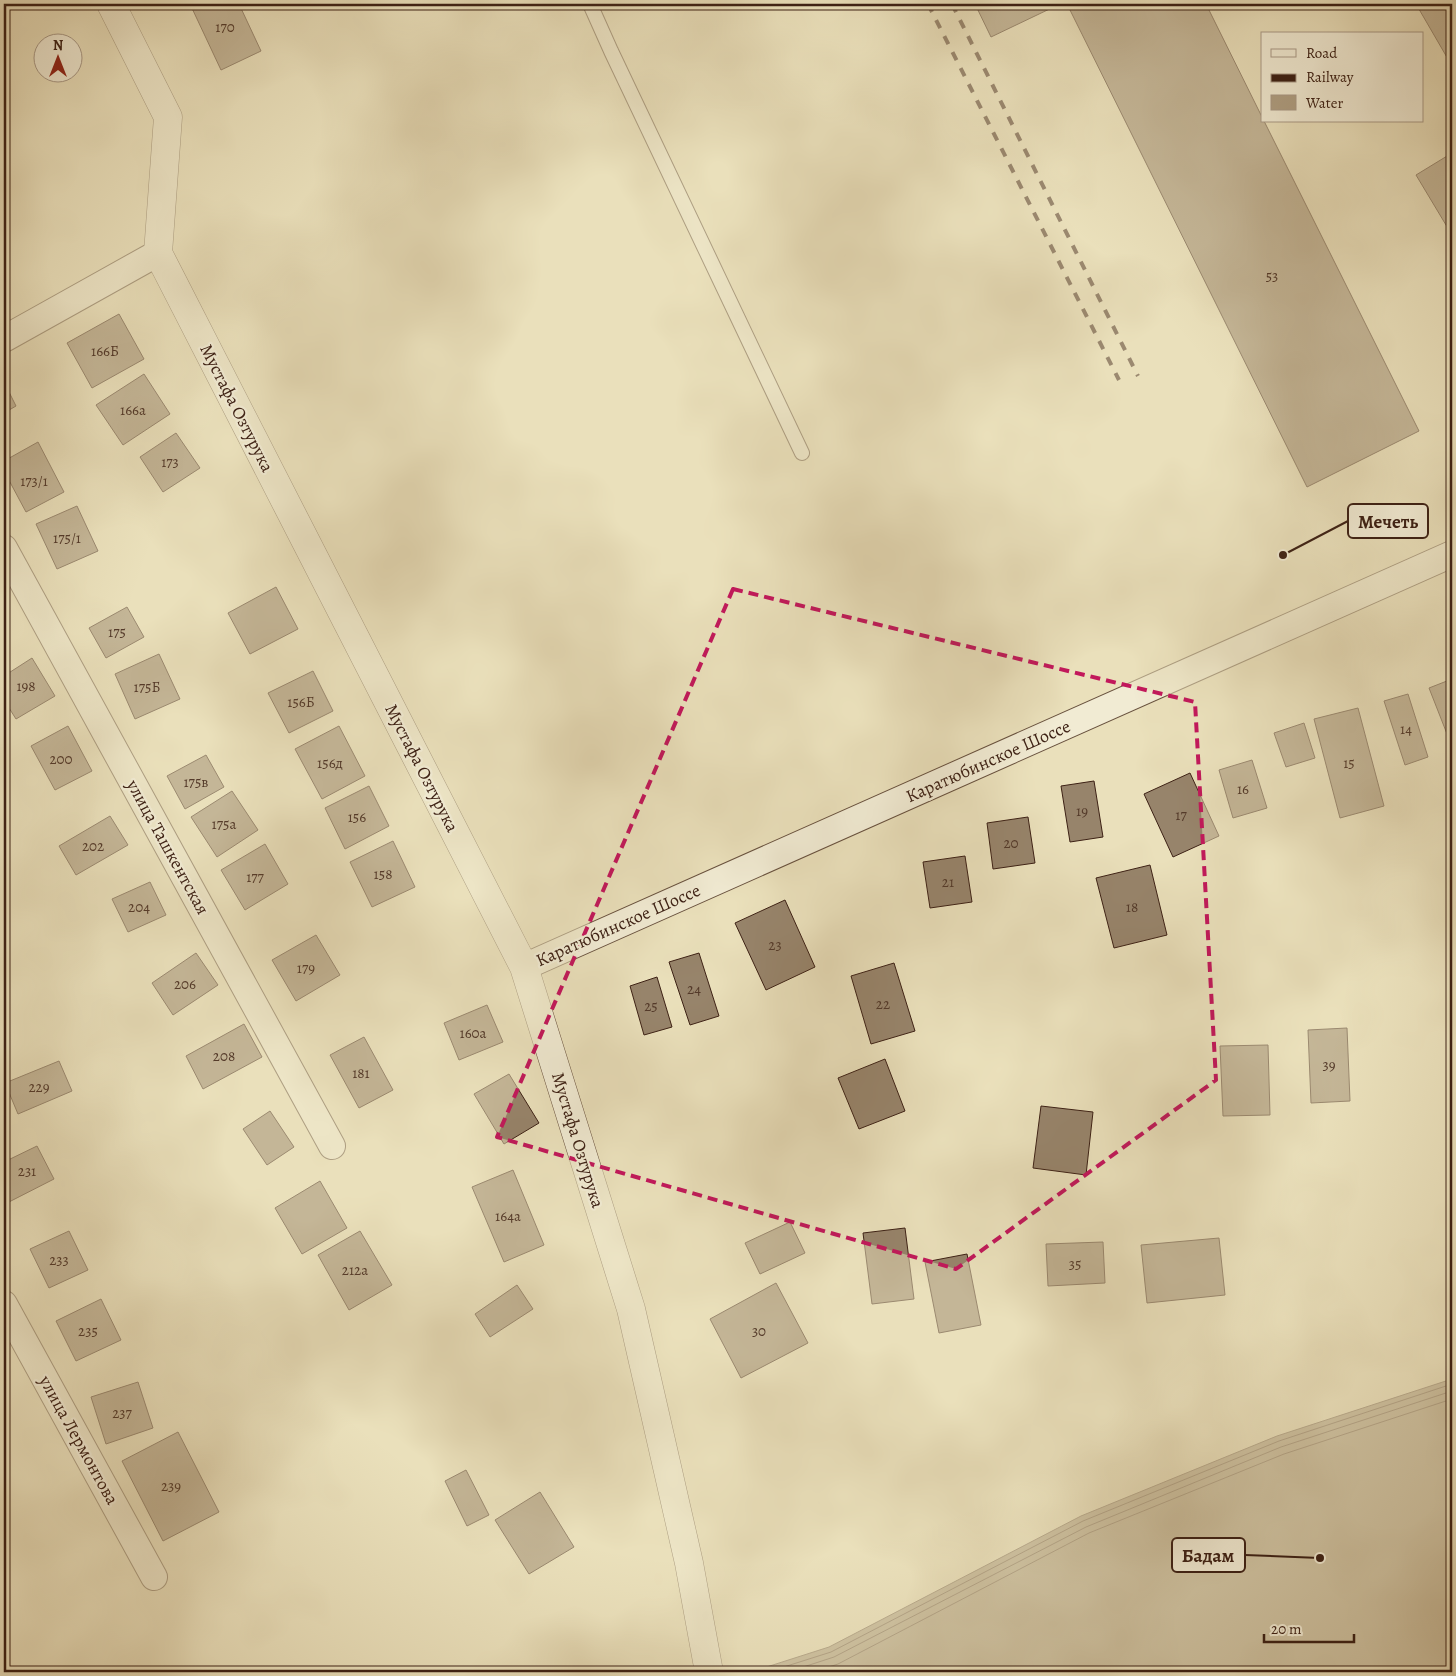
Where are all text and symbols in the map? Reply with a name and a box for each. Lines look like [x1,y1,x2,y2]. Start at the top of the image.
house number: 170 [215,17,235,37]
north arrow [32,32,82,82]
legend [1261,32,1424,122]
text: N [53,36,63,55]
text: Road [1306,43,1338,63]
text: Railway [1306,67,1354,87]
text: Water [1305,93,1343,113]
house number: 53 [1266,266,1278,286]
street label: Мустафа Озтурука [194,340,280,477]
house number: 166Б [91,341,119,361]
house number: 166а [120,400,146,420]
house number: 173 [161,452,179,472]
house number: 173/1 [20,471,48,491]
callout: Мечеть [1348,504,1428,538]
text: Мечеть [1358,509,1418,535]
house number: 175/1 [53,528,81,548]
house number: 175 [108,622,126,642]
house number: 198 [16,676,36,696]
house number: 175Б [134,677,160,697]
house number: 156Б [287,692,315,712]
street label: Мустафа Озтурука [379,700,465,837]
street label: Каратюбинское Шоссе [902,714,1074,808]
house number: 14 [1400,719,1412,739]
house number: 200 [49,749,73,769]
house number: 156д [317,753,343,773]
house number: 15 [1343,753,1355,773]
house number: 175в [183,772,209,792]
street label: улица Ташкентская [120,774,215,919]
house number: 16 [1237,779,1249,799]
house number: 19 [1076,801,1088,821]
house number: 17 [1175,805,1187,825]
house number: 156 [348,807,366,827]
house number: 175а [212,814,236,834]
house number: 20 [1003,833,1019,853]
house number: 202 [82,836,104,856]
house number: 158 [374,864,392,884]
house number: 177 [246,867,265,887]
house number: 21 [942,872,954,892]
street label: Каратюбинское Шоссе [532,878,704,972]
house number: 204 [128,897,150,917]
house number: 18 [1126,897,1138,917]
house number: 23 [768,935,782,955]
house number: 179 [297,958,315,978]
house number: 206 [174,974,196,994]
house number: 24 [687,979,701,999]
house number: 22 [876,994,890,1014]
house number: 25 [644,996,658,1016]
house number: 160а [460,1023,487,1043]
house number: 208 [213,1046,235,1066]
house number: 39 [1322,1055,1336,1075]
house number: 181 [352,1063,370,1083]
street label: Мустафа Озтурука [546,1069,610,1211]
house number: 229 [28,1077,50,1097]
house number: 231 [18,1161,36,1181]
house number: 164а [495,1206,521,1226]
house number: 233 [49,1250,69,1270]
house number: 35 [1069,1254,1081,1274]
house number: 212а [342,1260,368,1280]
house number: 235 [78,1321,98,1341]
house number: 30 [752,1321,766,1341]
street label: улица Лермонтова [33,1370,125,1509]
house number: 237 [112,1403,133,1423]
house number: 239 [161,1476,181,1496]
callout: Бадам [1172,1538,1245,1572]
text: Бадам [1182,1543,1234,1569]
scale bar [1264,1611,1354,1643]
text: 20 m [1271,1619,1302,1639]

